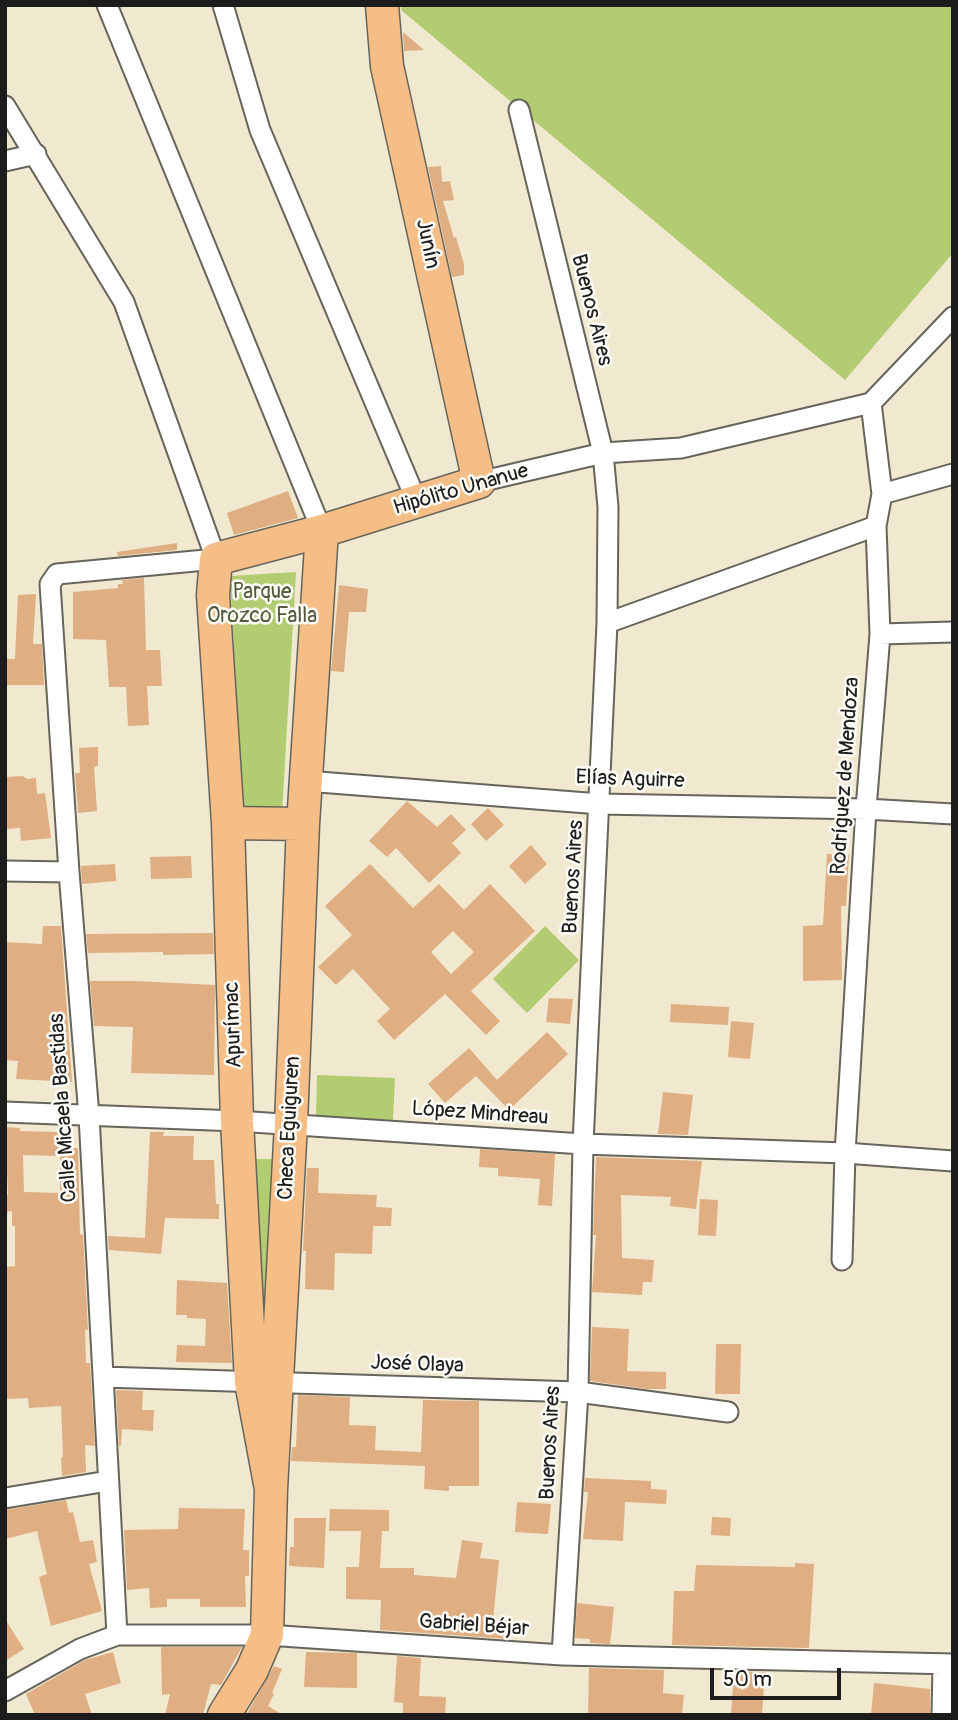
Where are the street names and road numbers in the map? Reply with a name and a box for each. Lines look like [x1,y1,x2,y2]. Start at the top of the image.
street label: Junín [409,217,445,271]
street label: Buenos Aires [565,252,617,368]
street label: Hipólito Unanue [391,459,531,521]
street label: Rodríguez de Mendoza [827,676,865,876]
street label: Elías Aguirre [575,766,685,794]
street label: Buenos Aires [558,819,590,935]
street label: Apurímac [220,981,248,1069]
street label: Calle Micaela Bastidas [45,1013,83,1203]
street label: Checa Eguiguren [274,1055,306,1201]
street label: López Mindreau [411,1097,549,1131]
street label: José Olaya [370,1351,464,1379]
street label: Buenos Aires [535,1385,567,1501]
street label: Gabriel Béjar [418,1610,530,1642]

